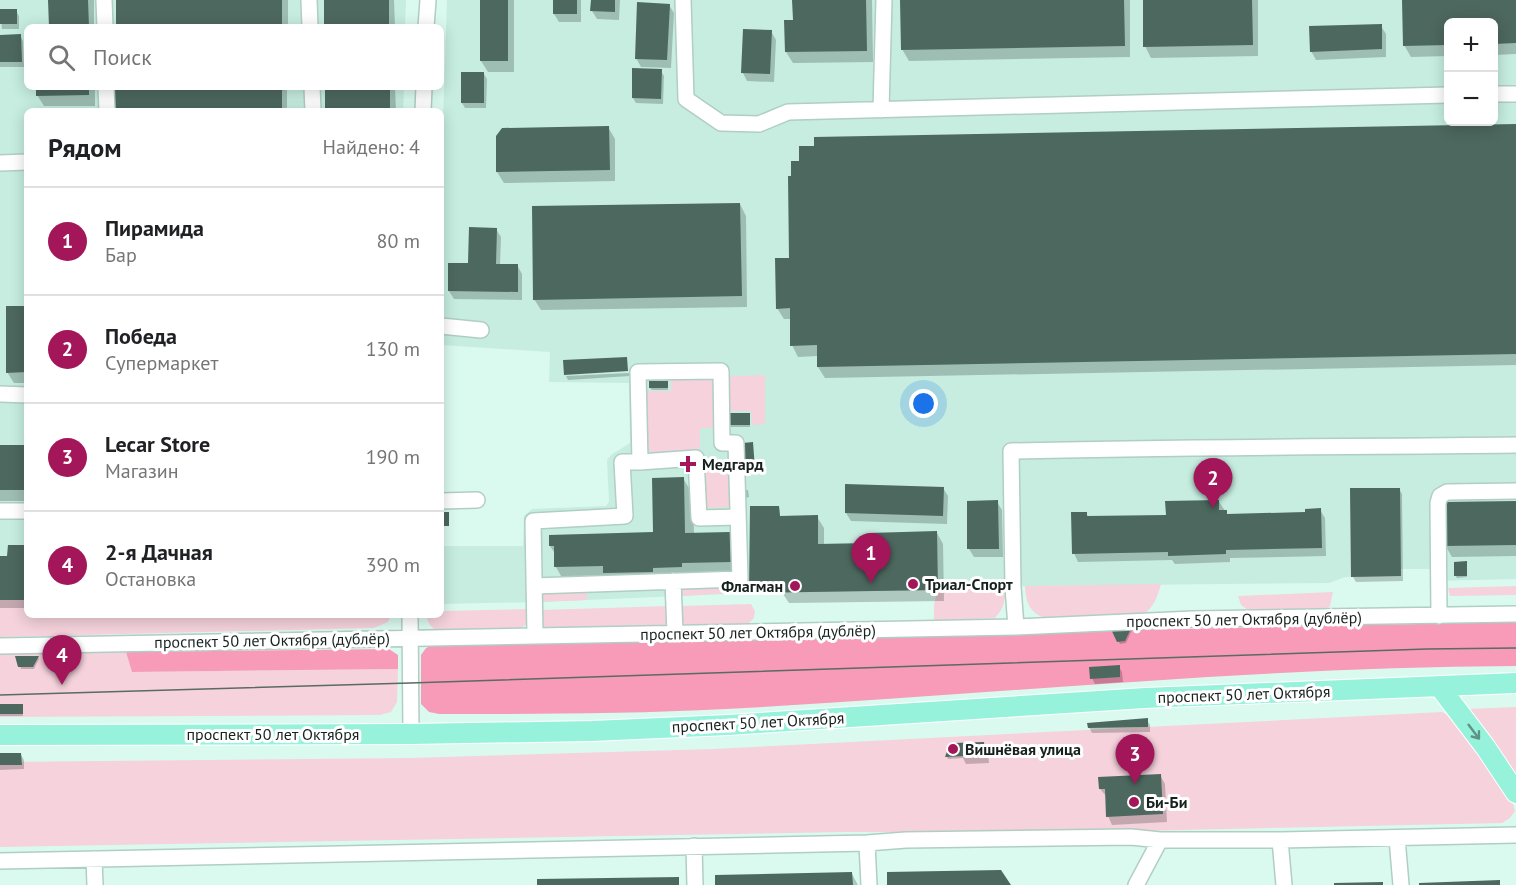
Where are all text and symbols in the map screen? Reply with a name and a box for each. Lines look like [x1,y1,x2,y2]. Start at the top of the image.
map controls [1444,18,1498,126]
button: + [1444,18,1498,72]
search box [24,24,444,90]
icon: search [45,41,78,74]
text: Поиск [93,43,152,71]
button: − [1444,72,1498,126]
text: Рядом [48,131,122,164]
text: Найдено: 4 [323,134,420,160]
text: Пирамида [105,214,204,242]
text: 1 [62,228,73,254]
text: 80 m [377,228,420,254]
text: Бар [105,242,137,268]
text: Победа [105,322,177,350]
text: 2 [62,336,73,362]
text: 130 m [366,336,420,362]
text: Супермаркет [105,350,218,376]
your location [909,389,938,418]
text: Lecar Store [105,430,210,458]
text: 3 [62,444,73,470]
text: 190 m [366,444,420,470]
place label: Медгард [702,454,764,474]
marker: Медгард [679,455,697,473]
text: Магазин [105,458,179,484]
pin: 2 [1194,458,1232,508]
pin: 1 [852,534,890,583]
text: 2-я Дачная [105,538,213,566]
text: 4 [62,552,73,578]
text: 390 m [366,552,420,578]
text: Остановка [105,566,196,592]
place label: Триал-Спорт [925,574,1013,594]
place label: Флагман [721,576,783,596]
marker: Триал-Спорт [906,577,920,591]
marker: Флагман [788,579,802,593]
street label: проспект 50 лет Октября (дублёр) [1126,607,1362,631]
street label: проспект 50 лет Октября (дублёр) [640,620,876,644]
street label: проспект 50 лет Октября (дублёр) [154,628,390,652]
pin: 4 [42,636,82,685]
street label: проспект 50 лет Октября [1157,681,1331,707]
street label: проспект 50 лет Октября [671,707,845,737]
street label: проспект 50 лет Октября [187,724,359,744]
one-way arrow [1468,724,1481,740]
pin: 3 [1116,734,1154,784]
place label: Вишнёвая улица [965,739,1081,759]
marker: Вишнёвая улица [946,742,960,756]
place label: Би-Би [1146,792,1187,812]
marker: Би-Би [1127,795,1141,809]

